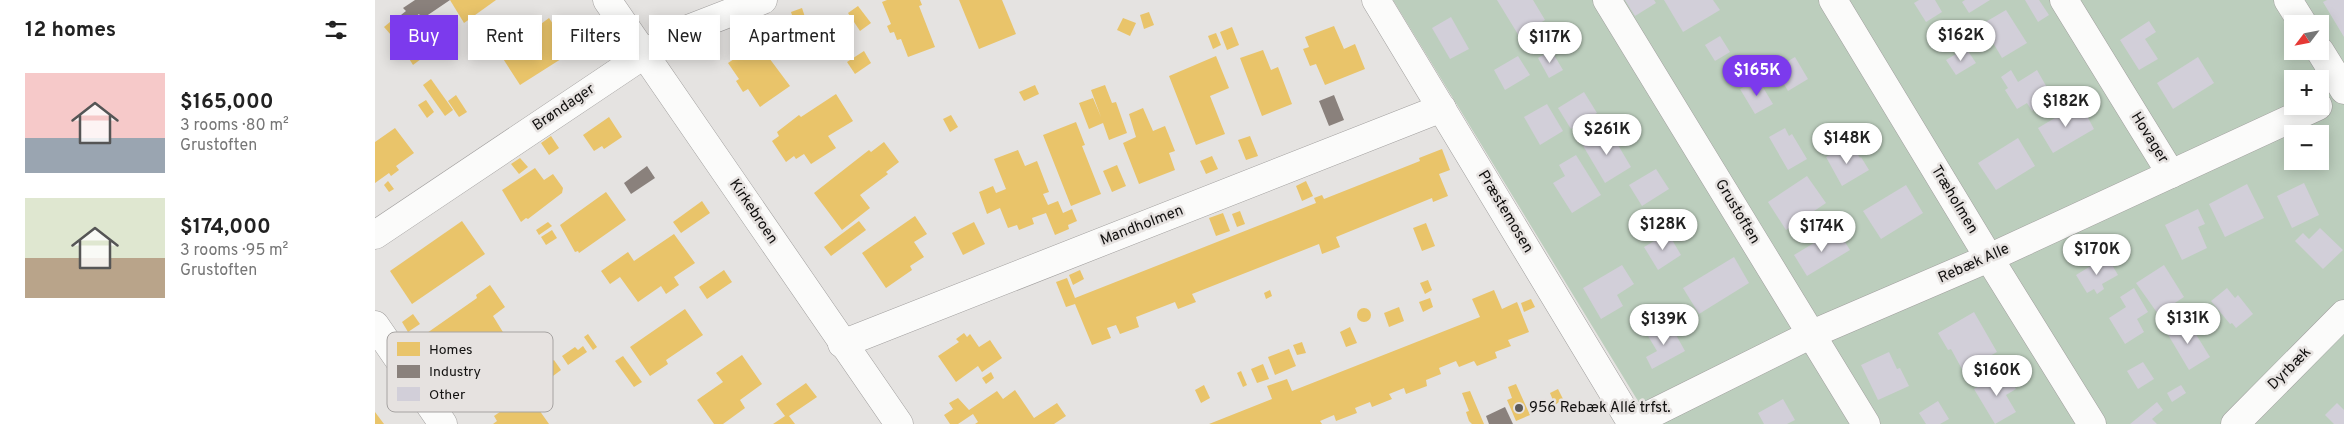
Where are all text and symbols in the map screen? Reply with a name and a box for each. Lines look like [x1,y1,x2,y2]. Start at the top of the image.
chip: Buy [390,15,458,60]
chip: Rent [468,15,542,60]
chip: Filters [552,15,639,60]
chip: New [649,15,720,60]
chip: Apartment [730,15,854,60]
north arrow [2284,15,2329,60]
map controls [2284,15,2329,170]
icon: filters [322,16,350,44]
text: 12 homes [25,17,116,44]
pin: $162K [1926,20,1996,62]
pin: $117K [1515,22,1585,64]
text: $162K [1938,26,1985,46]
text: $117K [1529,28,1571,48]
pin: $165K [1722,54,1792,97]
text: $165K [1734,61,1781,81]
button: + [2284,70,2329,115]
street label: Brøndager [529,80,599,136]
pin: $182K [2031,86,2101,128]
text: $165,000 [180,89,274,116]
text: $182K [2043,92,2089,112]
icon: home [65,93,125,153]
street label: Hovager [2126,109,2172,167]
pin: $261K [1572,114,1642,156]
text: 3 rooms · 80 m² [180,116,289,136]
text: $261K [1584,120,1630,140]
pin: $148K [1812,122,1882,165]
button: − [2284,125,2329,170]
text: $148K [1823,129,1871,149]
text: Grustoften [180,136,257,156]
street label: Træholmen [1926,162,1982,238]
street label: Præstemosen [1473,167,1537,257]
street label: Kirkebroen [724,176,782,248]
street label: Grustoften [1710,176,1764,248]
street label: Mandholmen [1098,201,1186,251]
pin: $128K [1628,208,1698,251]
pin: $174K [1787,210,1857,253]
text: $174,000 [180,214,271,241]
text: $128K [1639,215,1687,235]
text: $174K [1800,217,1844,237]
icon: home [65,218,125,278]
pin: $170K [2062,234,2132,276]
street label: Rebæk Alle [1935,240,2013,288]
text: $170K [2074,240,2120,260]
text: 3 rooms · 95 m² [180,241,288,261]
text: Grustoften [180,261,257,281]
pin: $131K [2153,302,2223,345]
pin: $139K [1629,304,1699,346]
text: $131K [2166,309,2210,329]
text: $139K [1641,310,1687,330]
legend [387,332,553,412]
text: Homes [429,342,473,359]
street label: Dyrbæk [2264,343,2316,395]
pin: $160K [1962,354,2032,397]
text: $160K [1973,361,2021,381]
text: Industry [429,364,481,381]
text: Other [429,387,466,404]
place label: 956 Rebæk Allé trfst. [1529,399,1671,418]
marker: 956 Rebæk Allé trfst. [1513,402,1525,414]

